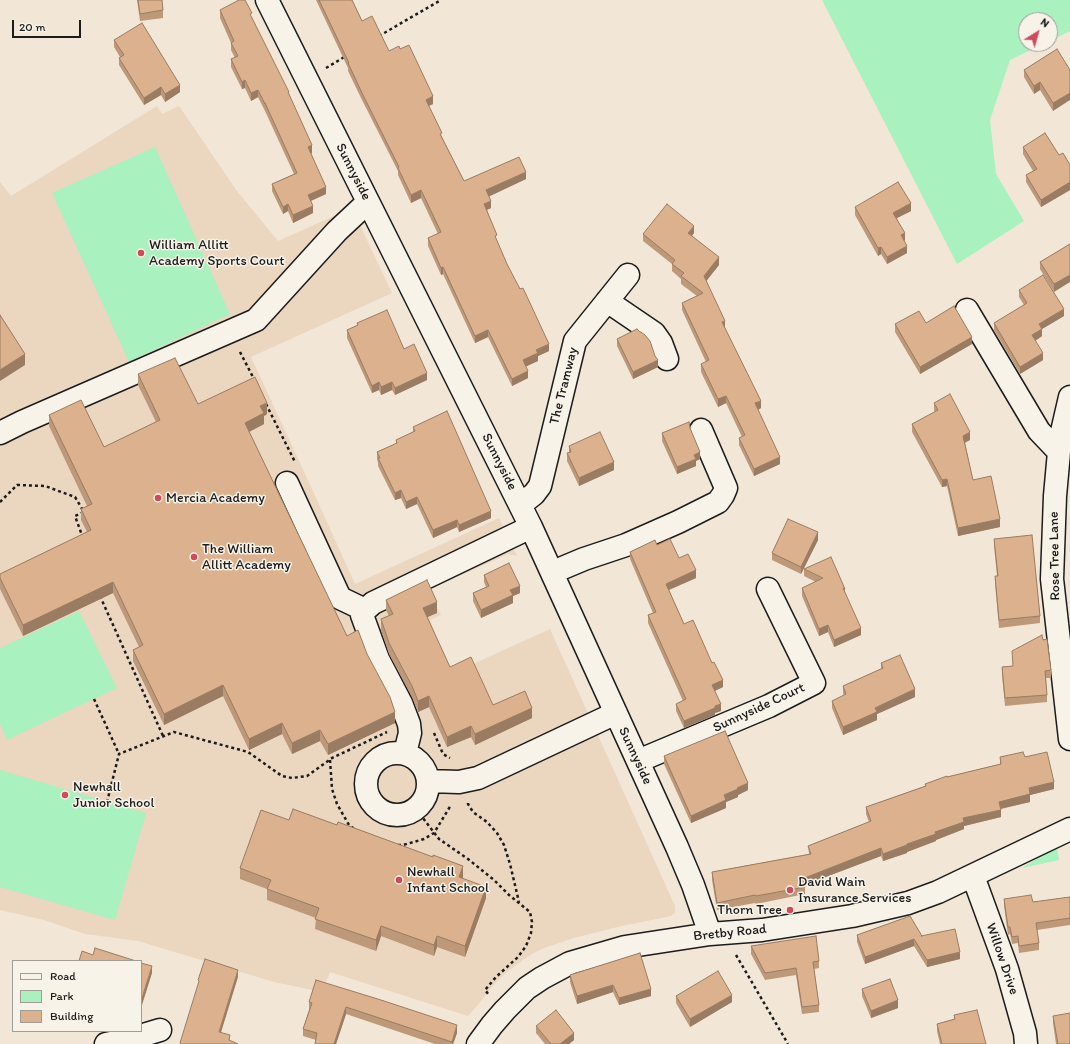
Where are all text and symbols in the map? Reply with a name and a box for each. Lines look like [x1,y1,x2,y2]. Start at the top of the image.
scale bar [14,12,83,38]
north arrow [1018,12,1058,52]
text: N [1038,15,1052,30]
text: 20 m [19,20,46,34]
street label: Sunnyside [332,141,374,203]
place label: William Allitt Academy Sports Court [149,237,284,270]
marker: William Allitt Academy Sports Court [136,248,146,258]
street label: The Tramway [546,346,582,426]
street label: Sunnyside [478,431,520,493]
place label: Mercia Academy [166,490,265,506]
marker: Mercia Academy [153,493,163,503]
street label: Rose Tree Lane [1046,511,1064,601]
place label: The William Allitt Academy [202,541,291,574]
marker: The William Allitt Academy [189,552,199,562]
street label: Sunnyside Court [710,679,808,737]
street label: Sunnyside [614,725,656,787]
place label: Newhall Junior School [73,779,154,812]
marker: Newhall Junior School [60,790,70,800]
place label: Newhall Infant School [407,864,489,896]
place label: David Wain Insurance Services [798,874,911,906]
marker: Newhall Infant School [394,875,404,885]
marker: David Wain Insurance Services [785,885,795,895]
place label: Thorn Tree [717,902,782,918]
marker: Thorn Tree [785,905,795,915]
street label: Bretby Road [692,921,768,945]
street label: Willow Drive [982,921,1022,997]
legend [12,960,142,1032]
text: Road [50,969,76,983]
text: Park [50,989,74,1003]
text: Building [50,1009,93,1023]

